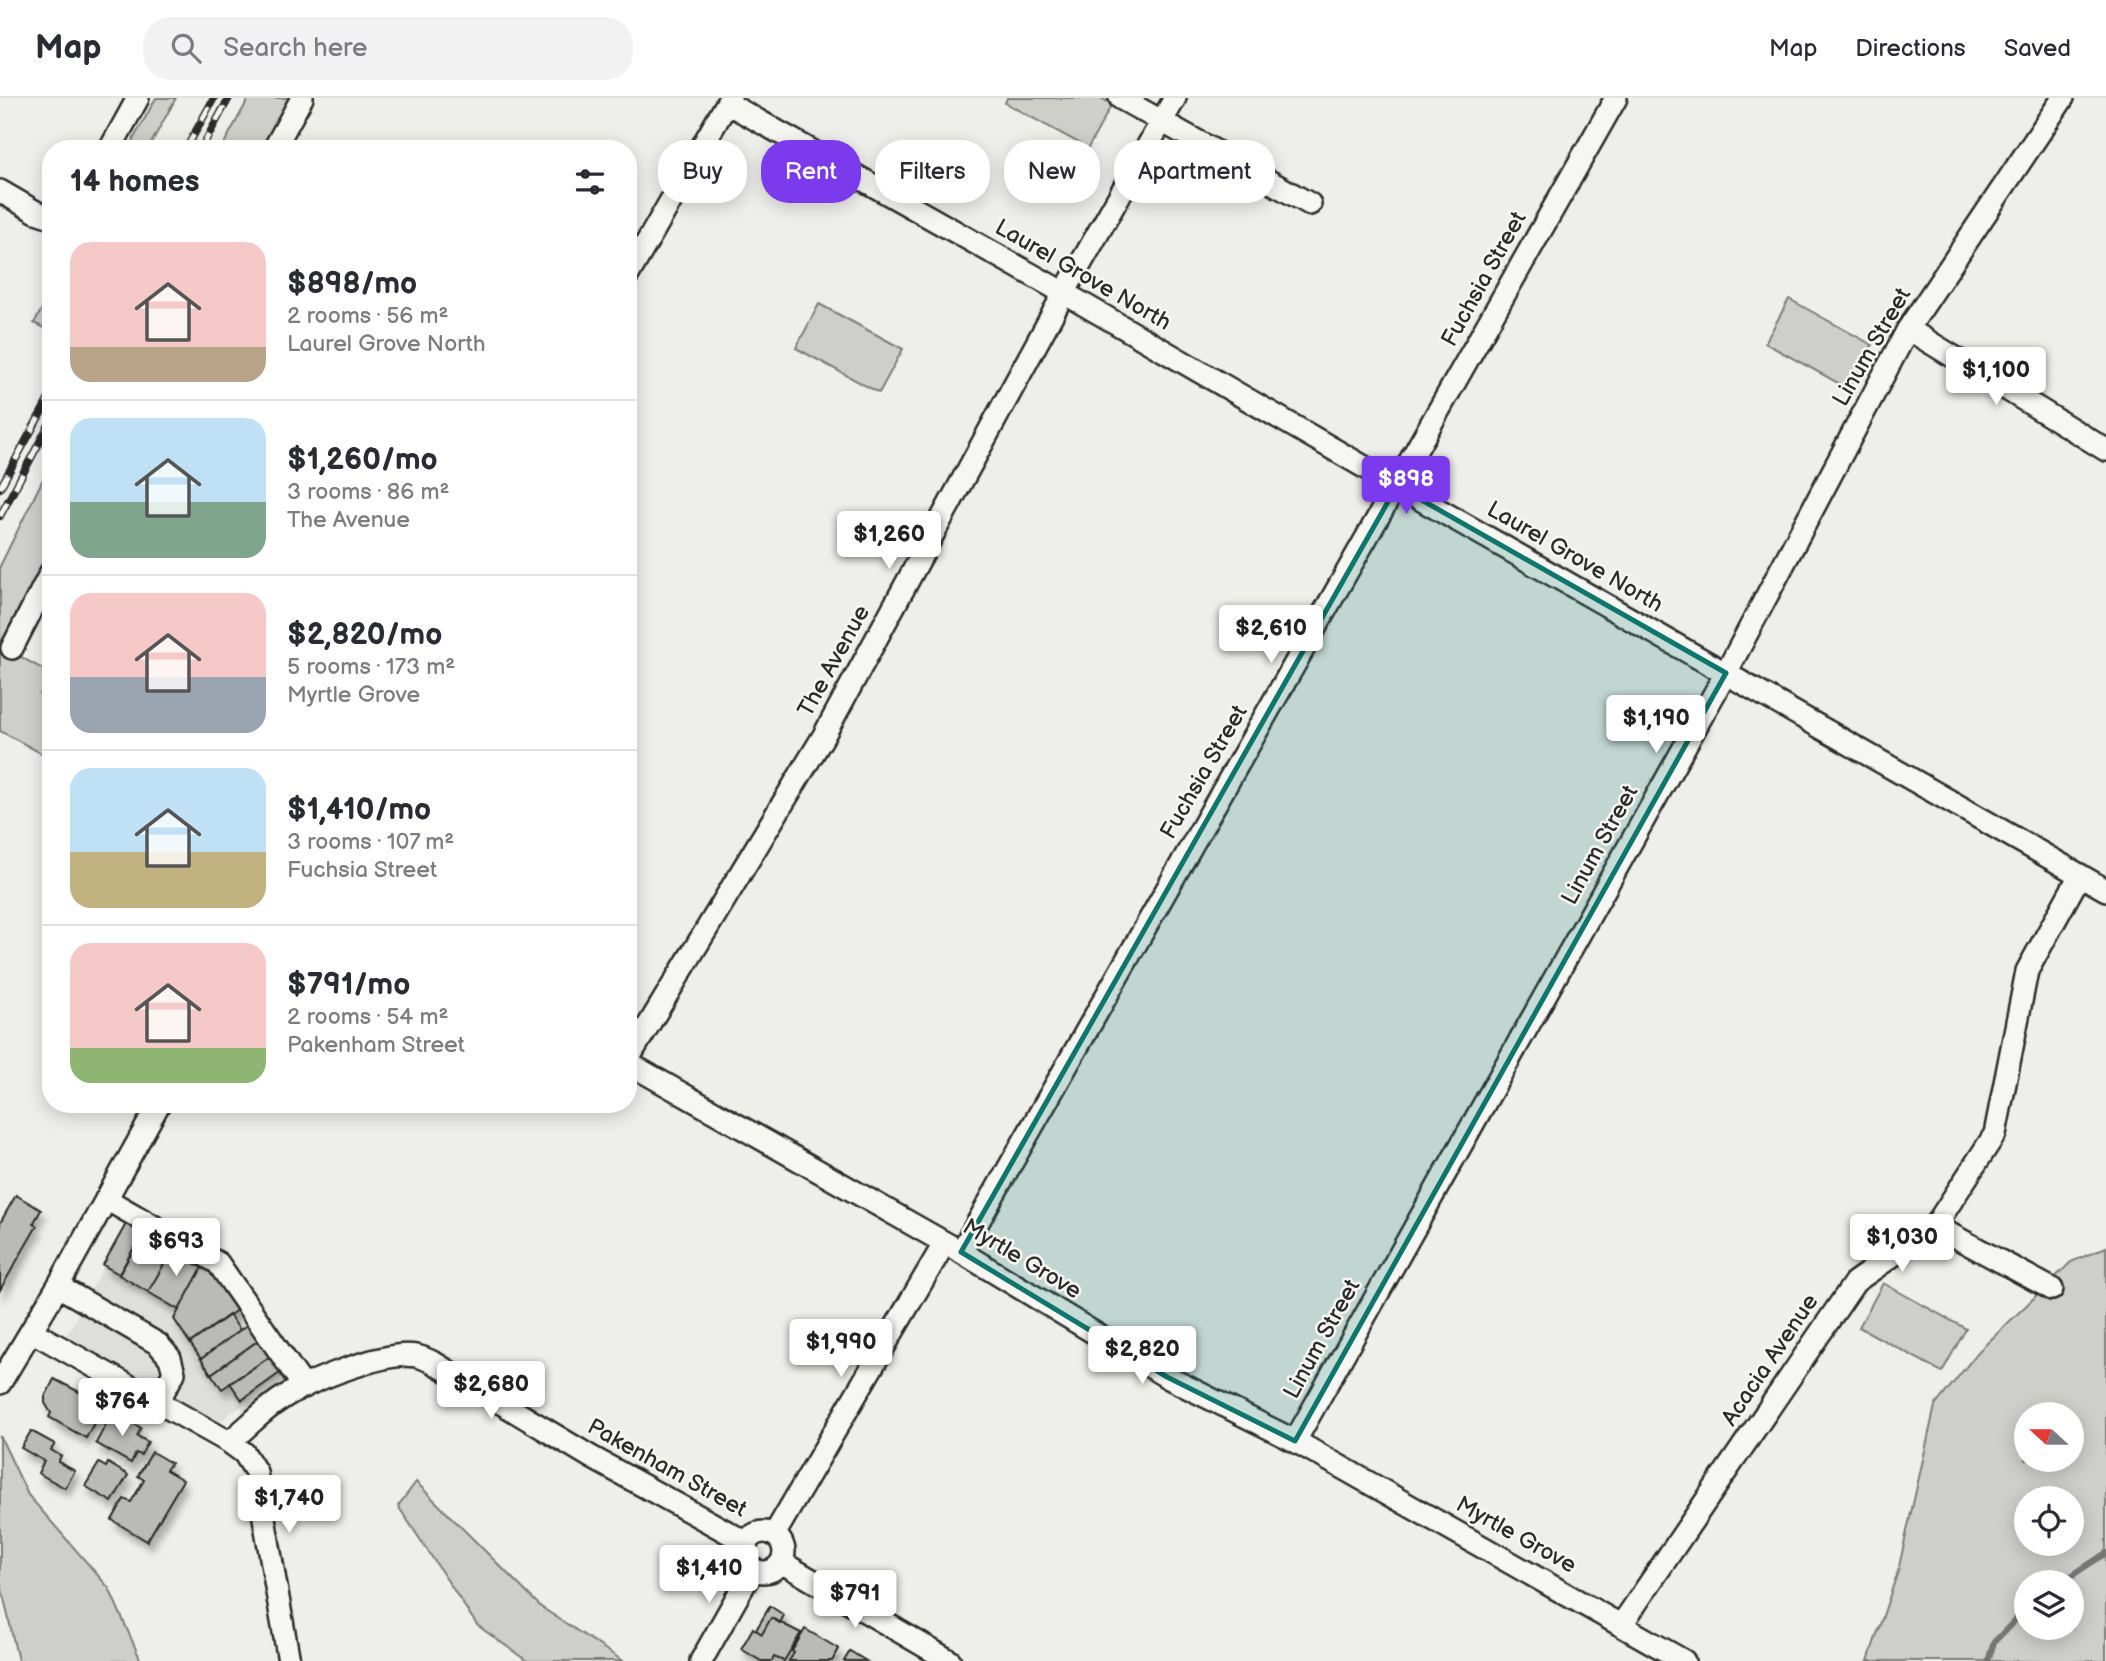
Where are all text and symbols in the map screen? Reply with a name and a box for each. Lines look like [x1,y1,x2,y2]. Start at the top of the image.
search box [143,17,633,80]
text: Map [35,28,101,68]
icon: search [167,29,205,67]
text: Search here [223,33,367,64]
text: Map [1769,34,1817,63]
text: Directions [1855,34,1966,63]
text: Saved [2004,34,2071,63]
chip: Buy [658,140,747,203]
chip: Rent [761,140,861,203]
chip: Filters [875,140,990,203]
chip: New [1004,140,1100,203]
chip: Apartment [1114,140,1275,203]
icon: filters [571,163,609,201]
text: 14 homes [70,164,199,200]
street label: Fuchsia Street [1435,207,1533,351]
street label: Laurel Grove North [990,213,1176,337]
text: $898/mo [287,266,417,302]
icon: home [126,270,210,354]
street label: Linum Street [1827,283,1917,411]
text: 2 rooms · 56 m² [287,302,449,330]
text: Laurel Grove North [287,330,486,358]
pin: $1,100 [1939,348,2053,407]
text: $1,100 [1962,356,2030,384]
text: $1,260/mo [287,442,438,478]
icon: home [126,446,210,530]
pin: $898 [1365,456,1447,516]
text: $898 [1378,465,1434,493]
text: 3 rooms · 86 m² [287,478,449,506]
street label: Laurel Grove North [1482,495,1668,619]
text: The Avenue [287,506,410,534]
pin: $1,260 [832,512,946,571]
text: $1,260 [853,520,925,548]
street label: The Avenue [792,600,876,722]
pin: $2,610 [1214,606,1328,665]
text: $2,610 [1235,614,1307,642]
text: $2,820/mo [287,617,442,653]
icon: home [126,621,210,705]
text: 5 rooms · 173 m² [287,653,455,681]
text: Myrtle Grove [287,681,420,709]
pin: $1,190 [1599,696,1713,755]
street label: Fuchsia Street [1154,700,1254,844]
text: $1,190 [1622,704,1690,732]
street label: Linum Street [1556,780,1644,910]
text: $1,410/mo [287,792,431,828]
icon: home [126,796,210,880]
text: 3 rooms · 107 m² [287,828,454,856]
text: Fuchsia Street [287,856,437,884]
text: $791/mo [287,967,410,1003]
icon: home [126,971,210,1055]
text: 2 rooms · 54 m² [287,1003,449,1031]
text: Pakenham Street [287,1031,465,1059]
street label: Myrtle Grove [958,1213,1086,1305]
pin: $1,030 [1845,1214,1959,1274]
pin: $693 [135,1218,217,1278]
text: $1,030 [1866,1223,1938,1251]
text: $693 [148,1227,204,1255]
street label: Linum Street [1278,1274,1366,1404]
street label: Acacia Avenue [1716,1289,1824,1431]
pin: $1,990 [784,1320,898,1379]
pin: $2,820 [1085,1326,1199,1386]
text: $1,990 [805,1328,877,1356]
text: $2,820 [1104,1335,1180,1363]
pin: $2,680 [434,1362,548,1421]
text: $2,680 [453,1370,529,1398]
pin: $764 [81,1378,163,1438]
text: $764 [94,1387,150,1415]
north arrow [2014,1402,2084,1472]
map controls [2014,1402,2084,1640]
street label: Pakenham Street [582,1413,752,1523]
pin: $1,740 [232,1476,346,1535]
text: $1,740 [254,1484,324,1512]
button: locate [2014,1486,2084,1556]
street label: Myrtle Grove [1451,1490,1581,1580]
pin: $1,410 [652,1546,766,1605]
text: $1,410 [675,1554,743,1582]
pin: $791 [814,1570,896,1630]
button: layers [2014,1570,2084,1640]
text: $791 [829,1579,881,1607]

